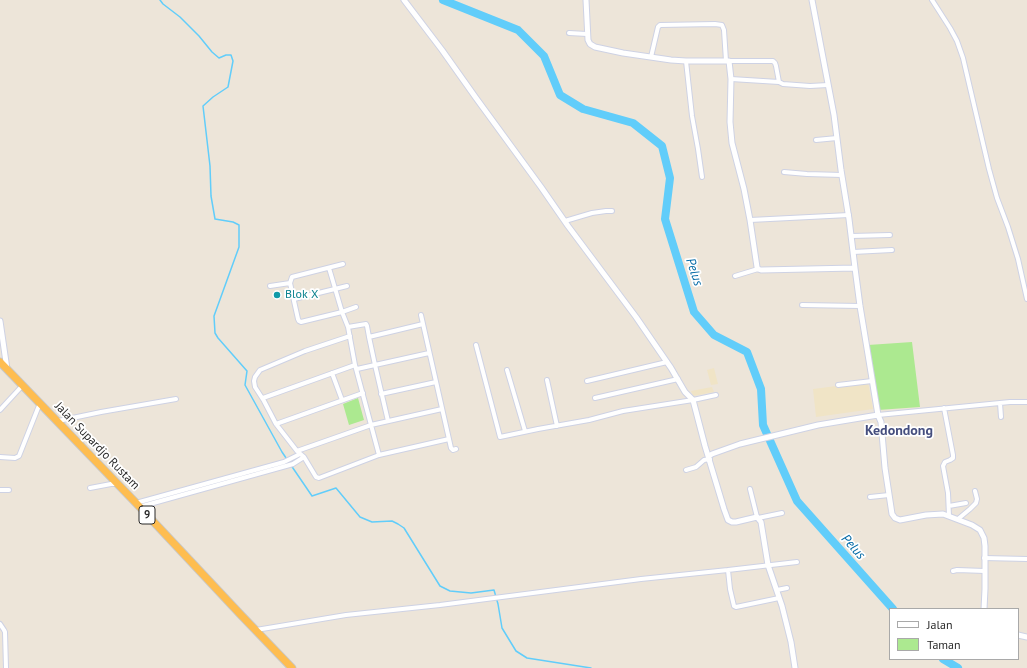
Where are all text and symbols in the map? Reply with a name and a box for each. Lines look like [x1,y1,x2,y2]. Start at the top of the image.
water label: Pelus [682,256,706,288]
place label: Blok X [285,288,318,302]
marker: Blok X [272,290,282,300]
street label: Jalan Supardjo Rustam [52,399,142,493]
district label: Kedondong [865,423,933,439]
road number: 9 [139,506,155,524]
water label: Pelus [838,531,868,563]
legend [889,608,1019,660]
text: Jalan [927,617,952,632]
text: Taman [927,637,961,652]

